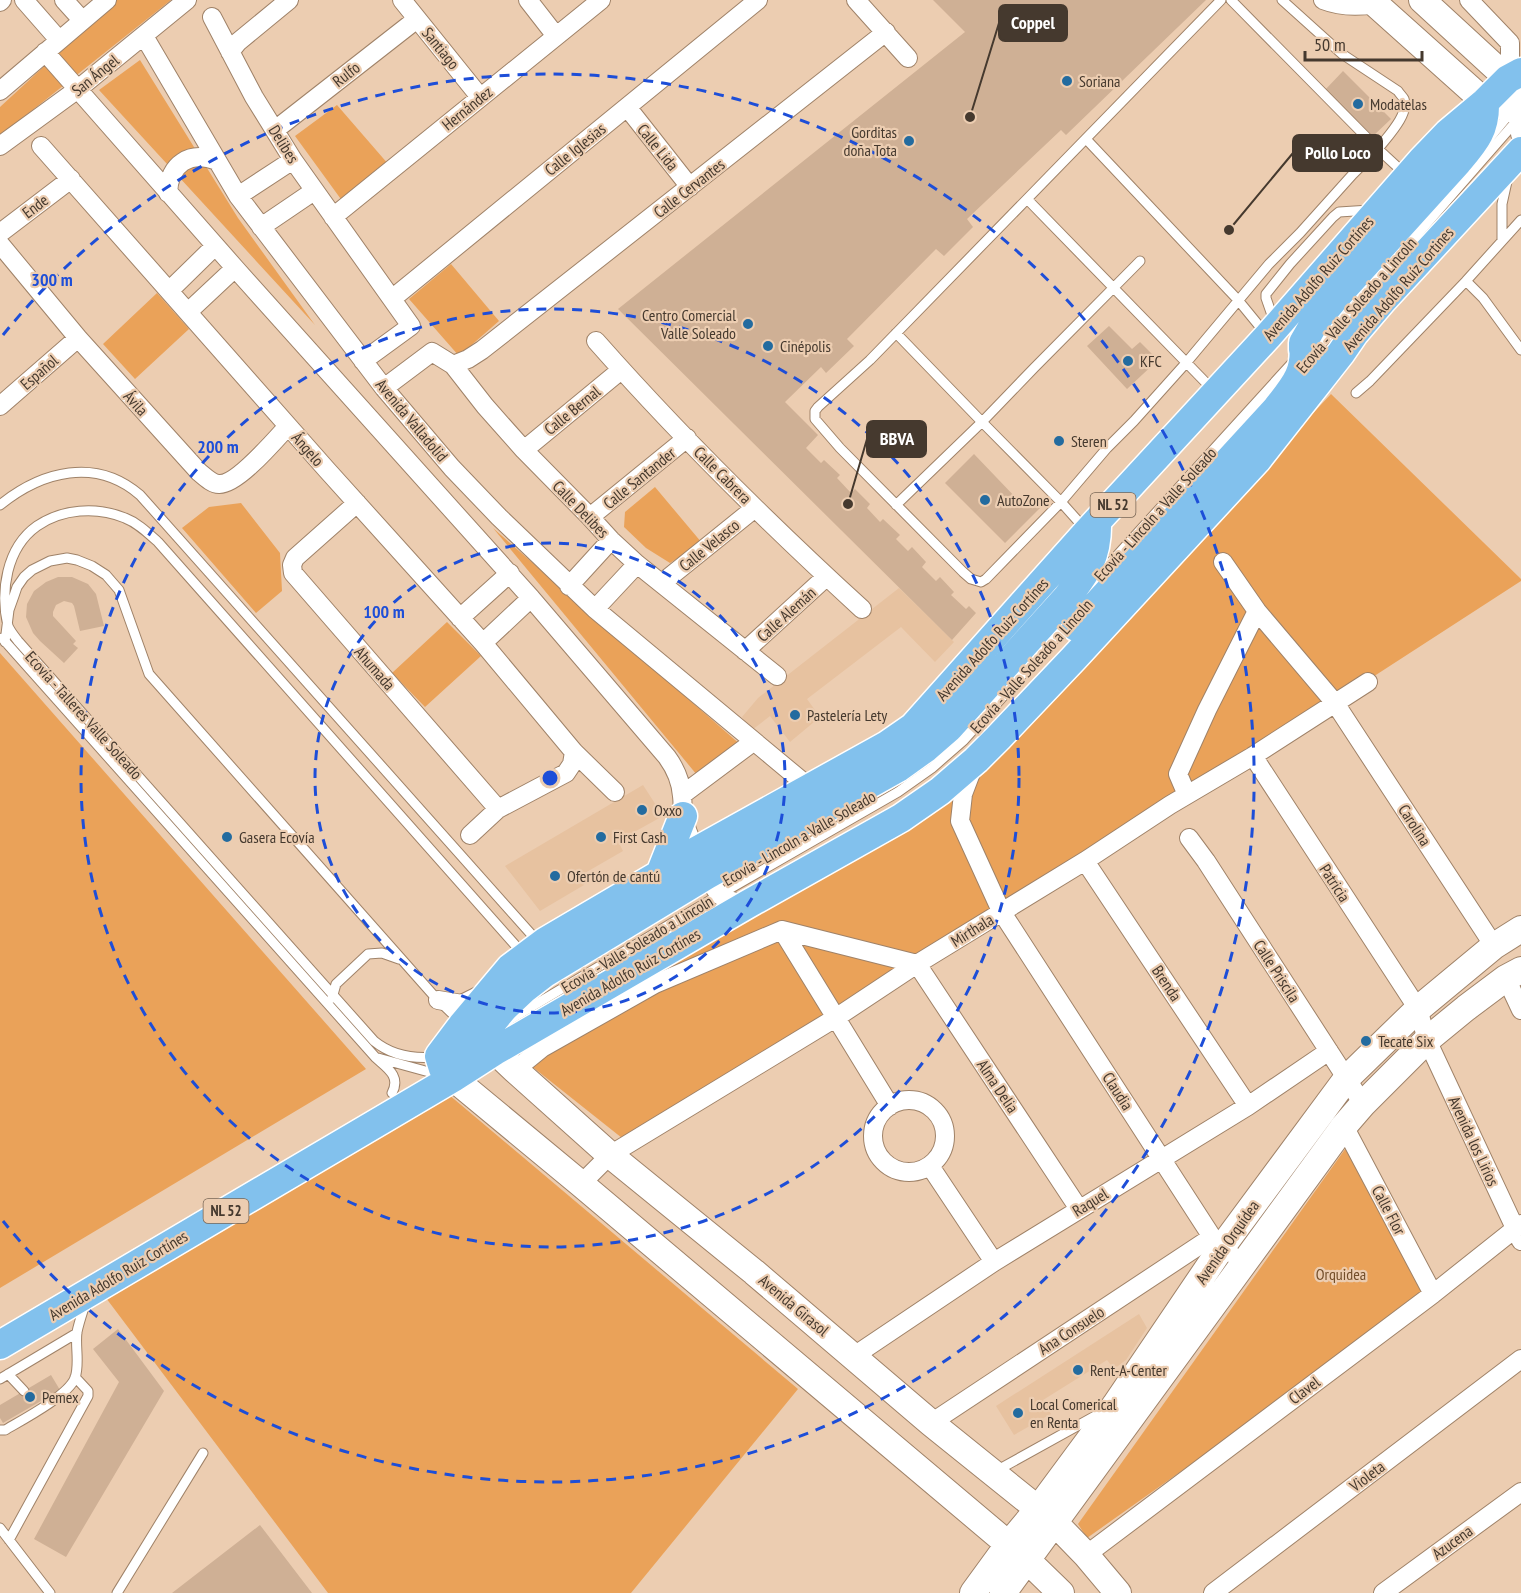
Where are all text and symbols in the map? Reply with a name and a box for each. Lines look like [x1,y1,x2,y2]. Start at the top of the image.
callout: Coppel [999,5,1067,41]
text: Coppel [1011,11,1056,34]
street label: Santiago [418,23,464,73]
scale bar [1305,24,1422,62]
text: 50 m [1314,33,1346,56]
street label: San Ángel [67,50,123,100]
street label: Rulfo [328,57,364,91]
place label: Soriana [1079,71,1120,91]
marker: Soriana [1060,74,1074,88]
street label: Hernández [438,81,496,134]
place label: Modatelas [1370,94,1427,114]
marker: Modatelas [1351,97,1365,111]
street label: Calle Iglesias [540,118,610,180]
street label: Calle Lida [633,120,683,174]
street label: Delibes [265,121,303,167]
place label: Gorditas doña Tota [844,122,897,160]
marker: Gorditas doña Tota [902,134,916,148]
callout: Pollo Loco [1293,135,1382,171]
text: Pollo Loco [1305,141,1371,164]
street label: Calle Cervantes [649,154,729,222]
street label: Ende [18,190,52,222]
street label: Avenida Adolfo Ruiz Cortínes [1258,212,1378,344]
street label: Avenida Adolfo Ruíz Cortines [1338,223,1458,355]
street label: Ecovía - Valle Soleado a Lincoln [1292,233,1420,377]
text: 300 m [31,268,73,291]
place label: Centro Comercial Valle Soleado [642,305,736,343]
marker: Centro Comercial Valle Soleado [741,317,755,331]
place label: Cinépolis [780,336,831,356]
marker: Cinépolis [761,339,775,353]
street label: Español [16,350,62,394]
place label: KFC [1140,351,1162,371]
marker: KFC [1121,354,1135,368]
street label: Avenida Valladolid [372,375,452,465]
street label: Calle Bernal [540,381,604,439]
street label: Ávila [120,386,152,420]
callout: BBVA [867,421,926,457]
text: BBVA [880,427,915,450]
street label: Ángelo [288,428,328,470]
place label: Steren [1071,431,1107,451]
marker: Steren [1052,434,1066,448]
text: 200 m [197,435,239,458]
street label: Calle Santander [599,442,680,513]
street label: Calle Cabrera [690,442,756,508]
street label: Ecovía - Lincoln a Valle Soleado [1090,443,1220,585]
street label: Calle Delibes [549,476,613,542]
place label: AutoZone [997,490,1050,510]
marker: AutoZone [978,493,992,507]
road number: NL 52 [1090,493,1136,517]
street label: Calle Velasco [675,515,743,575]
street label: Avenida Adolfo Ruiz Cortínes [932,573,1052,705]
street label: Calle Alemán [752,582,820,646]
street label: Ecovía - Valle Soleado a Lincoln [966,595,1096,737]
text: 100 m [363,600,405,623]
street label: Ahumada [350,642,400,694]
street label: Ecovía - Talleres Valle Soleado [21,647,147,783]
place label: Pastelería Lety [807,705,887,725]
marker: Pastelería Lety [788,708,802,722]
centre of rings [540,768,560,788]
street label: Ecovía - Lincoln a Valle Soleado [719,786,879,890]
place label: Oxxo [654,800,682,820]
street label: Carolina [1394,800,1436,850]
marker: Oxxo [635,803,649,817]
place label: Gasera Ecovía [239,827,315,847]
place label: First Cash [613,827,667,847]
marker: Gasera Ecovía [220,830,234,844]
marker: First Cash [594,830,608,844]
street label: Patricia [1315,860,1355,906]
place label: Ofertón de cantú [567,866,660,886]
marker: Ofertón de cantú [548,869,562,883]
street label: Ecovía - Valle Soleado a Lincoln [558,891,716,997]
street label: Mirthala [947,909,997,951]
street label: Avenida Adolfo Ruiz Cortínes [556,924,704,1020]
street label: Calle Priscila [1249,936,1305,1006]
street label: Brenda [1148,961,1186,1005]
place label: Tecate Six [1378,1031,1434,1051]
marker: Tecate Six [1359,1034,1373,1048]
street label: Alma Delia [973,1055,1023,1117]
street label: Claudia [1098,1068,1138,1114]
street label: Avenida los Lirios [1444,1093,1504,1189]
street label: Calle Flor [1368,1182,1410,1238]
street label: Raquel [1068,1183,1112,1221]
street label: Avenida Orquídea [1191,1196,1263,1288]
road number: NL 52 [204,1199,248,1223]
street label: Avenida Adolfo Ruiz Cortínes [45,1226,191,1324]
park label: Orquidea [1316,1264,1366,1284]
street label: Avenida Girasol [755,1270,833,1340]
street label: Ana Consuelo [1034,1301,1108,1359]
place label: Rent-A-Center [1090,1360,1167,1380]
marker: Rent-A-Center [1071,1363,1085,1377]
street label: Clavel [1284,1372,1324,1408]
place label: Pemex [42,1387,79,1407]
marker: Pemex [23,1390,37,1404]
place label: Local Comerical en Renta [1030,1394,1117,1432]
marker: Local Comerical en Renta [1011,1406,1025,1420]
street label: Violeta [1345,1456,1389,1496]
street label: Azucena [1428,1521,1476,1563]

